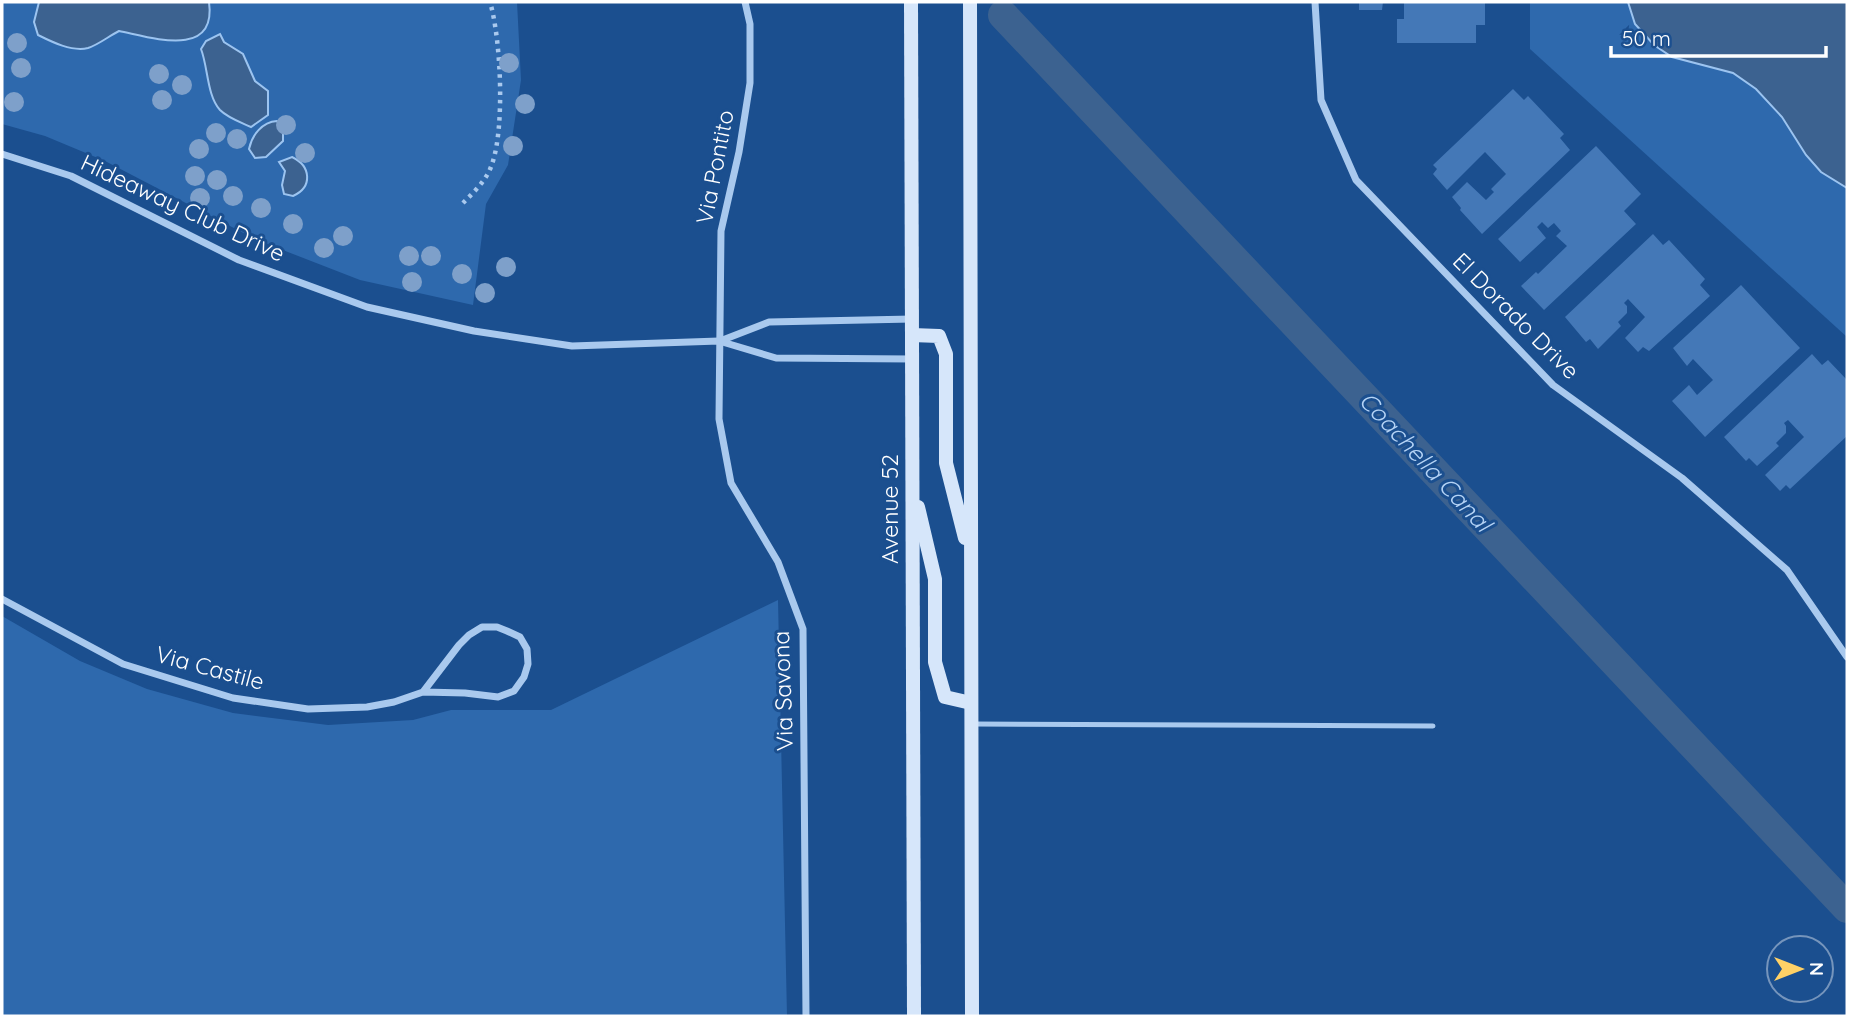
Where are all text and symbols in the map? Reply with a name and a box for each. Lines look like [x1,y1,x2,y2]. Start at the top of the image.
scale bar [1611,14,1826,58]
text: 50 m [1622,25,1671,51]
street label: Via Pontito [689,107,740,226]
street label: Hideaway Club Drive [77,148,290,268]
street label: El Dorado Drive [1447,246,1586,385]
water label: Coachella Canal [1353,385,1500,539]
street label: Avenue 52 [875,454,904,564]
street label: Via Savona [766,630,799,752]
street label: Via Castile [153,639,267,696]
north arrow [1765,934,1835,1004]
text: N [1805,962,1829,976]

